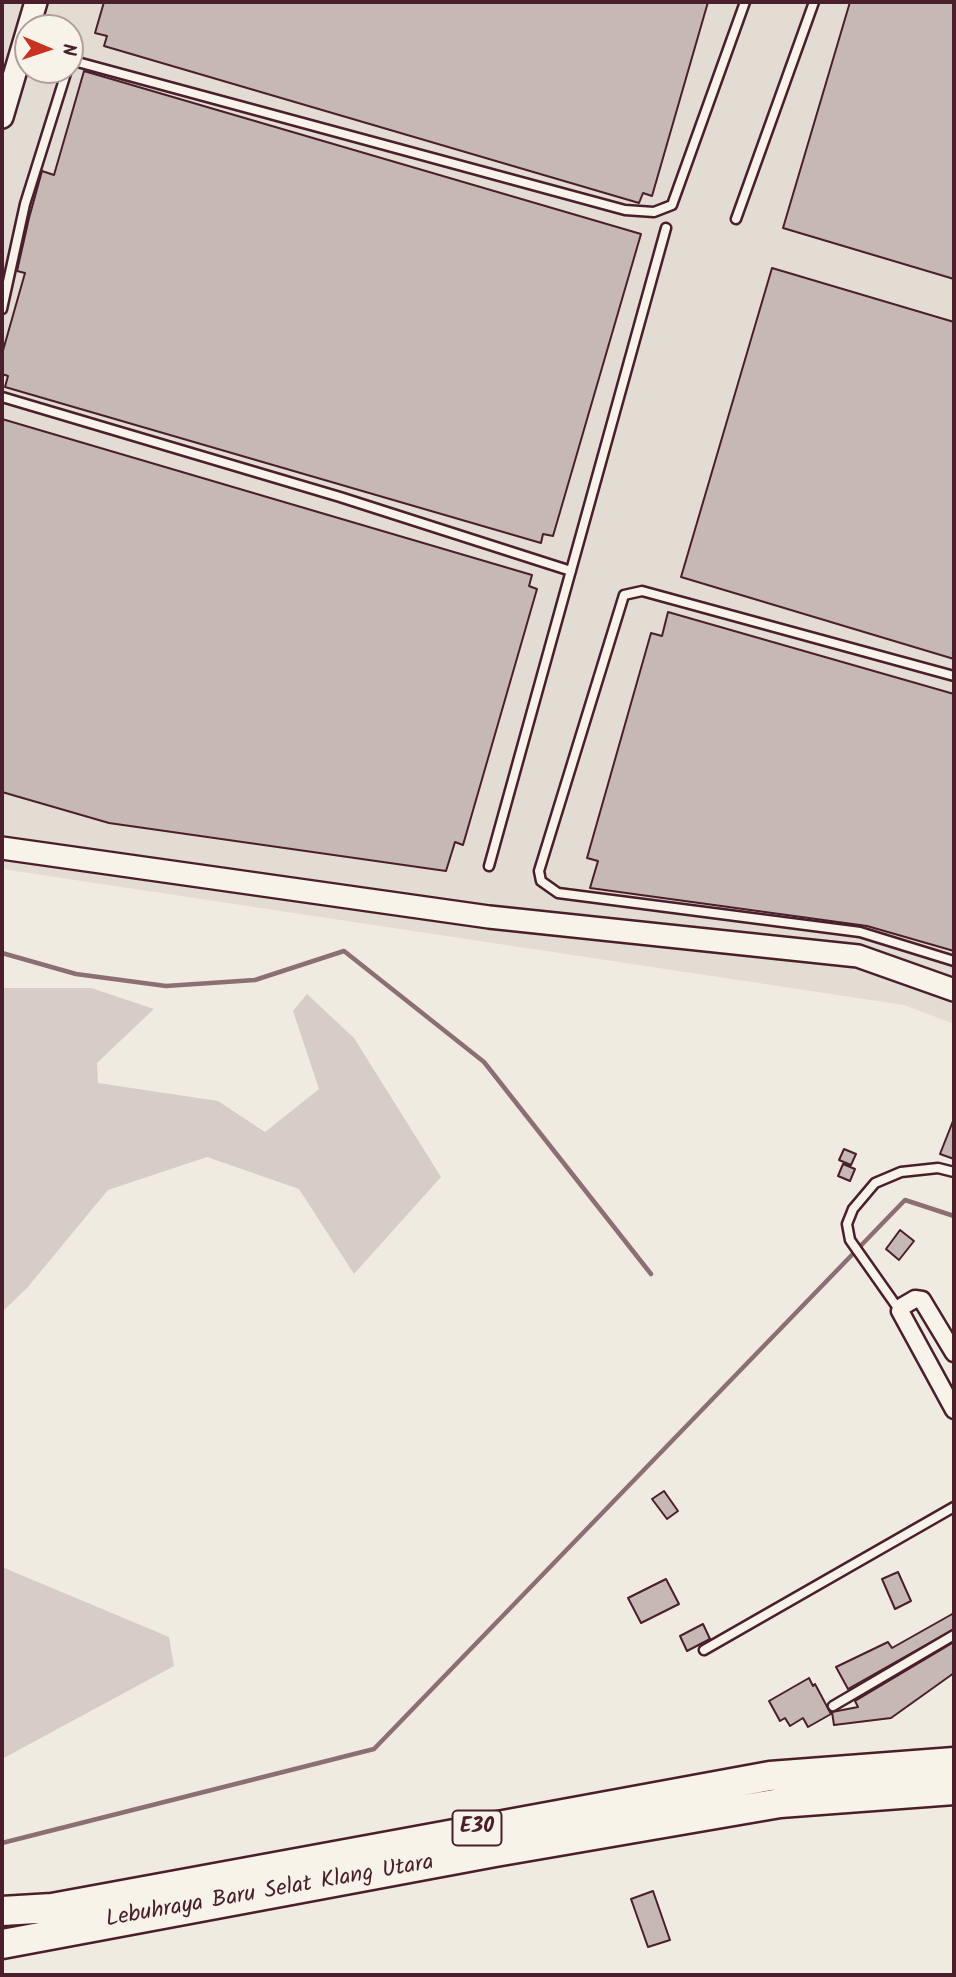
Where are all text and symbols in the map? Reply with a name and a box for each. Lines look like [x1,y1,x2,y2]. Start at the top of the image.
north arrow [14,14,84,84]
text: N [53,43,83,56]
road number: E30 [452,1811,502,1846]
street label: Lebuhraya Baru Selat Klang Utara [104,1851,436,1935]

